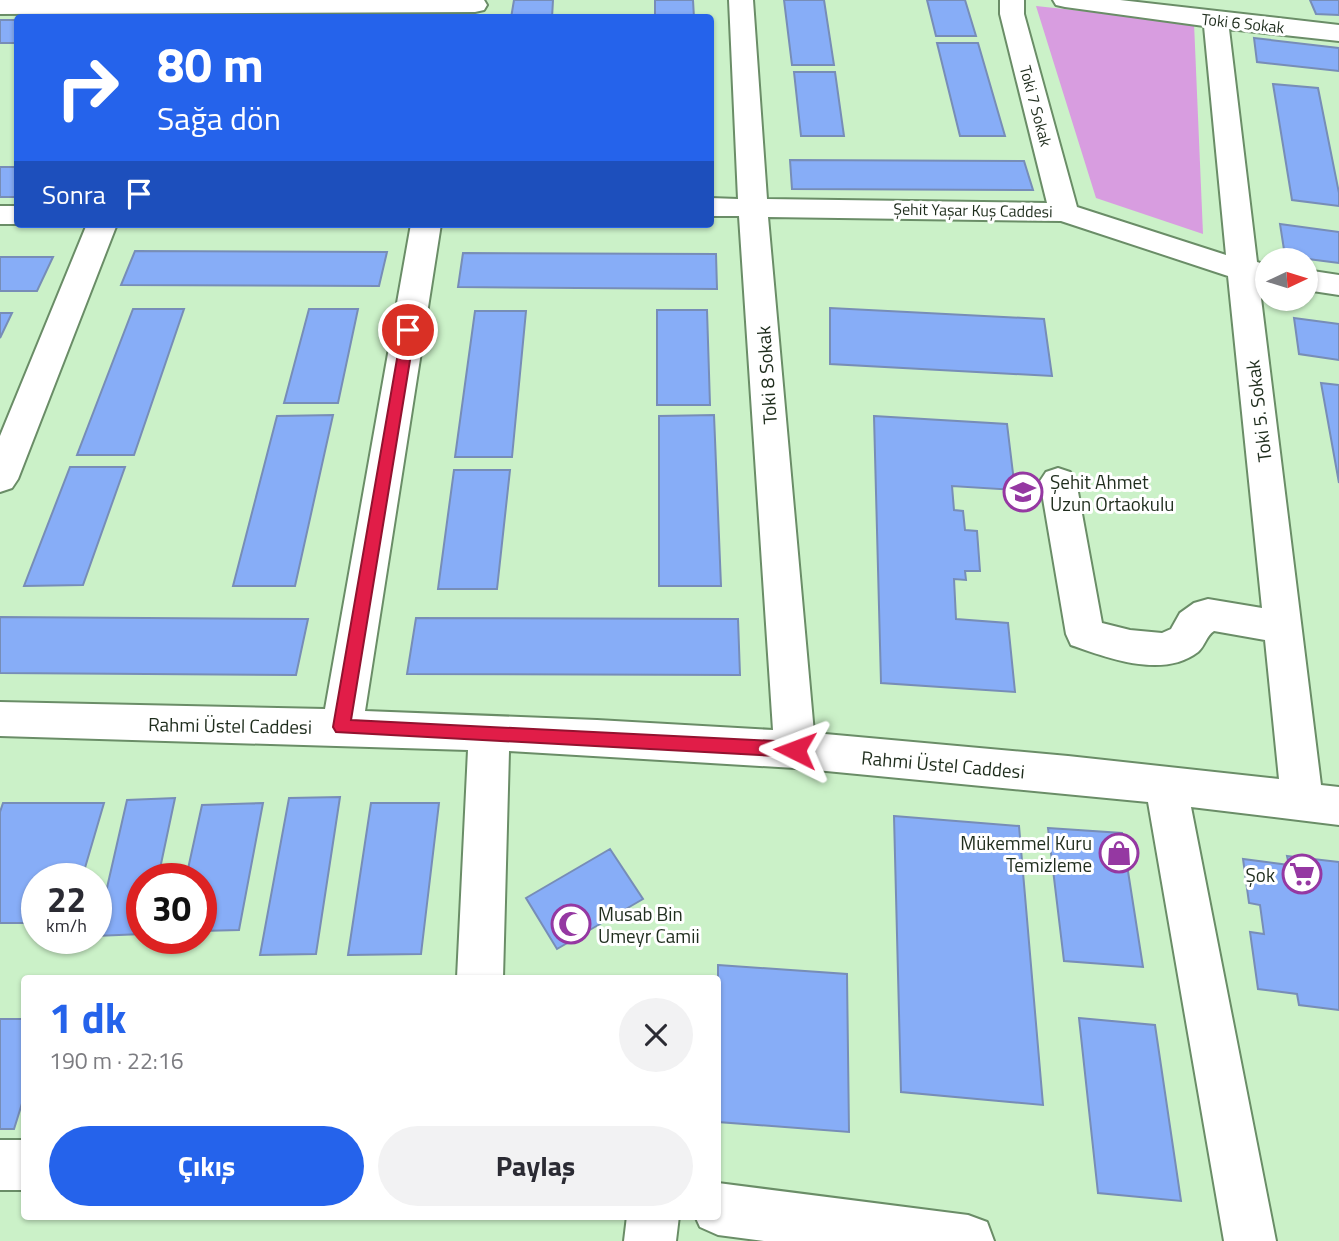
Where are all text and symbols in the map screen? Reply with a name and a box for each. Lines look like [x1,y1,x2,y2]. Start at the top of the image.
street label: Toki 6 Sokak [1200,7,1286,39]
text: 80 m [157,26,264,101]
icon: right [42,42,133,133]
street label: Toki 7 Sokak [1014,63,1058,150]
text: Sağa dön [157,94,281,142]
text: Sonra [42,175,106,214]
icon: arrive [120,175,158,213]
street label: Şehit Yaşar Kuş Caddesi [893,197,1053,223]
north arrow [1255,248,1318,312]
map controls [1255,248,1318,311]
pin [378,300,438,360]
icon: arrive [389,311,427,349]
street label: Toki 8 Sokak [748,325,784,425]
street label: Toki 5. Sokak [1237,358,1279,464]
place label: Şehit Ahmet Uzun Ortaokulu [1050,467,1174,518]
school or university icon: Şehit Ahmet Uzun Ortaokulu [1002,471,1044,513]
street label: Rahmi Üstel Caddesi [148,709,312,741]
position arrow [758,713,832,787]
street label: Rahmi Üstel Caddesi [860,742,1026,786]
place label: Mükemmel Kuru Temizleme [960,828,1092,879]
shop icon: Mükemmel Kuru Temizleme [1098,832,1140,874]
supermarket icon: Şok [1281,853,1323,895]
place label: Şok [1246,860,1275,889]
speed limit sign: 30 [126,863,217,954]
text: 22 [47,872,86,926]
place label: Musab Bin Umeyr Camii [598,899,700,950]
mosque icon: Musab Bin Umeyr Camii [550,903,592,945]
text: km/h [46,912,87,939]
text: 1 dk [49,985,126,1049]
button: close [619,998,693,1072]
text: 190 m · 22:16 [49,1043,184,1078]
button: Çıkış [49,1126,364,1206]
button: Paylaş [378,1126,693,1206]

